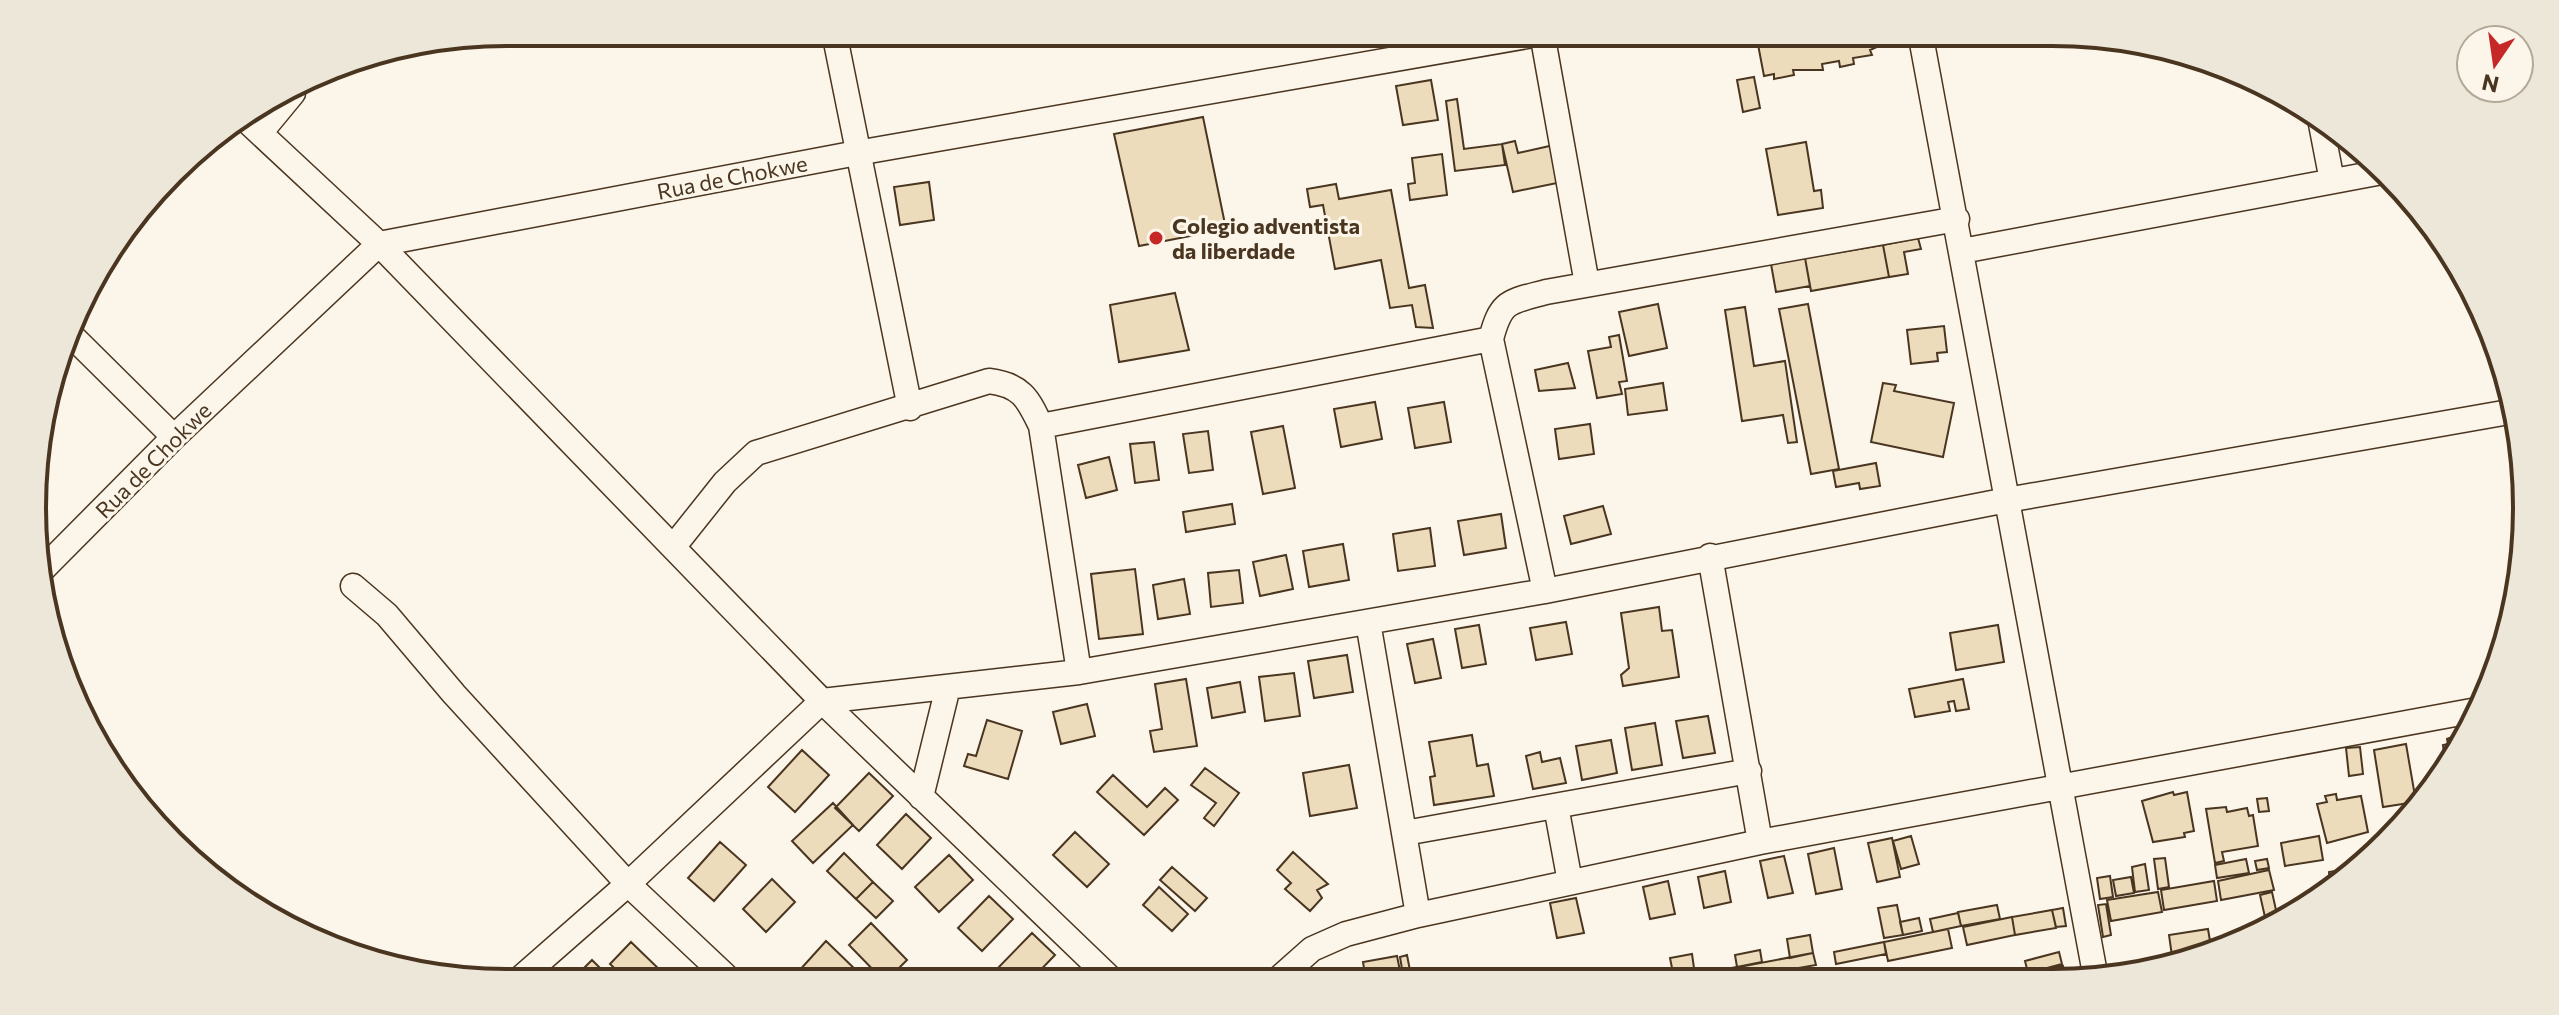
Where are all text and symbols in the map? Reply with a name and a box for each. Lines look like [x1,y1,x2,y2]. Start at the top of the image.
north arrow [2455,24,2535,104]
text: N [2479,69,2501,99]
street label: Rua de Chokwe [654,149,810,205]
place label: Colegio adventista da liberdade [1172,212,1360,264]
marker: Colegio adventista da liberdade [1147,229,1165,247]
street label: Rua de Chokwe [89,396,217,524]

